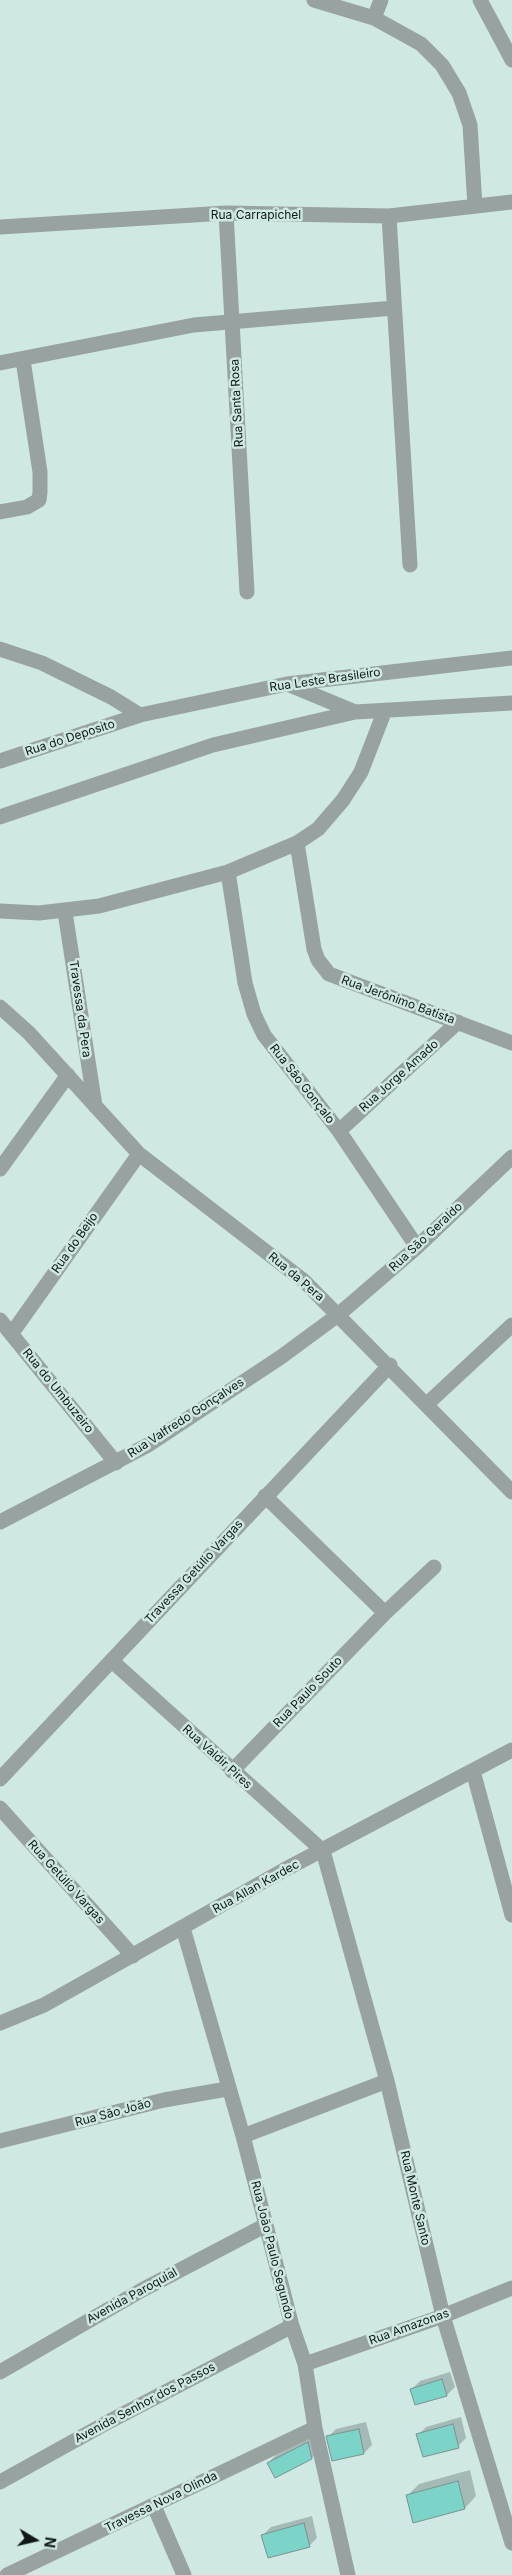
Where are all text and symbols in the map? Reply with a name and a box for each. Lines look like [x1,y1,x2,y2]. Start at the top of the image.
street label: Rua Carrapichel [211,208,301,222]
street label: Rua Santa Rosa [227,358,247,448]
street label: Rua Leste Brasileiro [269,665,381,695]
street label: Rua do Deposito [23,717,117,759]
street label: Travessa da Pera [66,960,94,1058]
street label: Rua Jerônimo Batista [339,973,457,1027]
street label: Rua Jorge Amado [357,1037,441,1115]
street label: Rua São Gonçalo [266,1041,338,1127]
street label: Rua São Geraldo [386,1199,466,1275]
street label: Rua do Beijo [49,1210,101,1276]
street label: Rua da Pera [265,1250,327,1304]
street label: Rua do Umbuzeiro [19,1346,97,1436]
street label: Rua Valfredo Gonçalves [125,1375,247,1461]
street label: Travessa Getúlio Vargas [142,1517,246,1627]
street label: Rua Paulo Souto [271,1654,345,1730]
street label: Rua Valdir Pires [179,1722,255,1792]
street label: Rua Getúlio Vargas [25,1837,107,1927]
street label: Rua Allan Kardec [210,1857,302,1917]
street label: Rua São João [73,2096,153,2130]
street label: Rua Monte Santo [397,2149,433,2247]
street label: Rua João Paulo Segundo [248,2179,296,2321]
street label: Avenida Paroquial [84,2265,180,2327]
street label: Rua Amazonas [367,2306,451,2348]
street label: Avenida Senhor dos Passos [72,2360,218,2446]
street label: Travessa Nova Olinda [102,2468,220,2536]
north arrow [10,2515,60,2565]
text: N [41,2536,60,2549]

